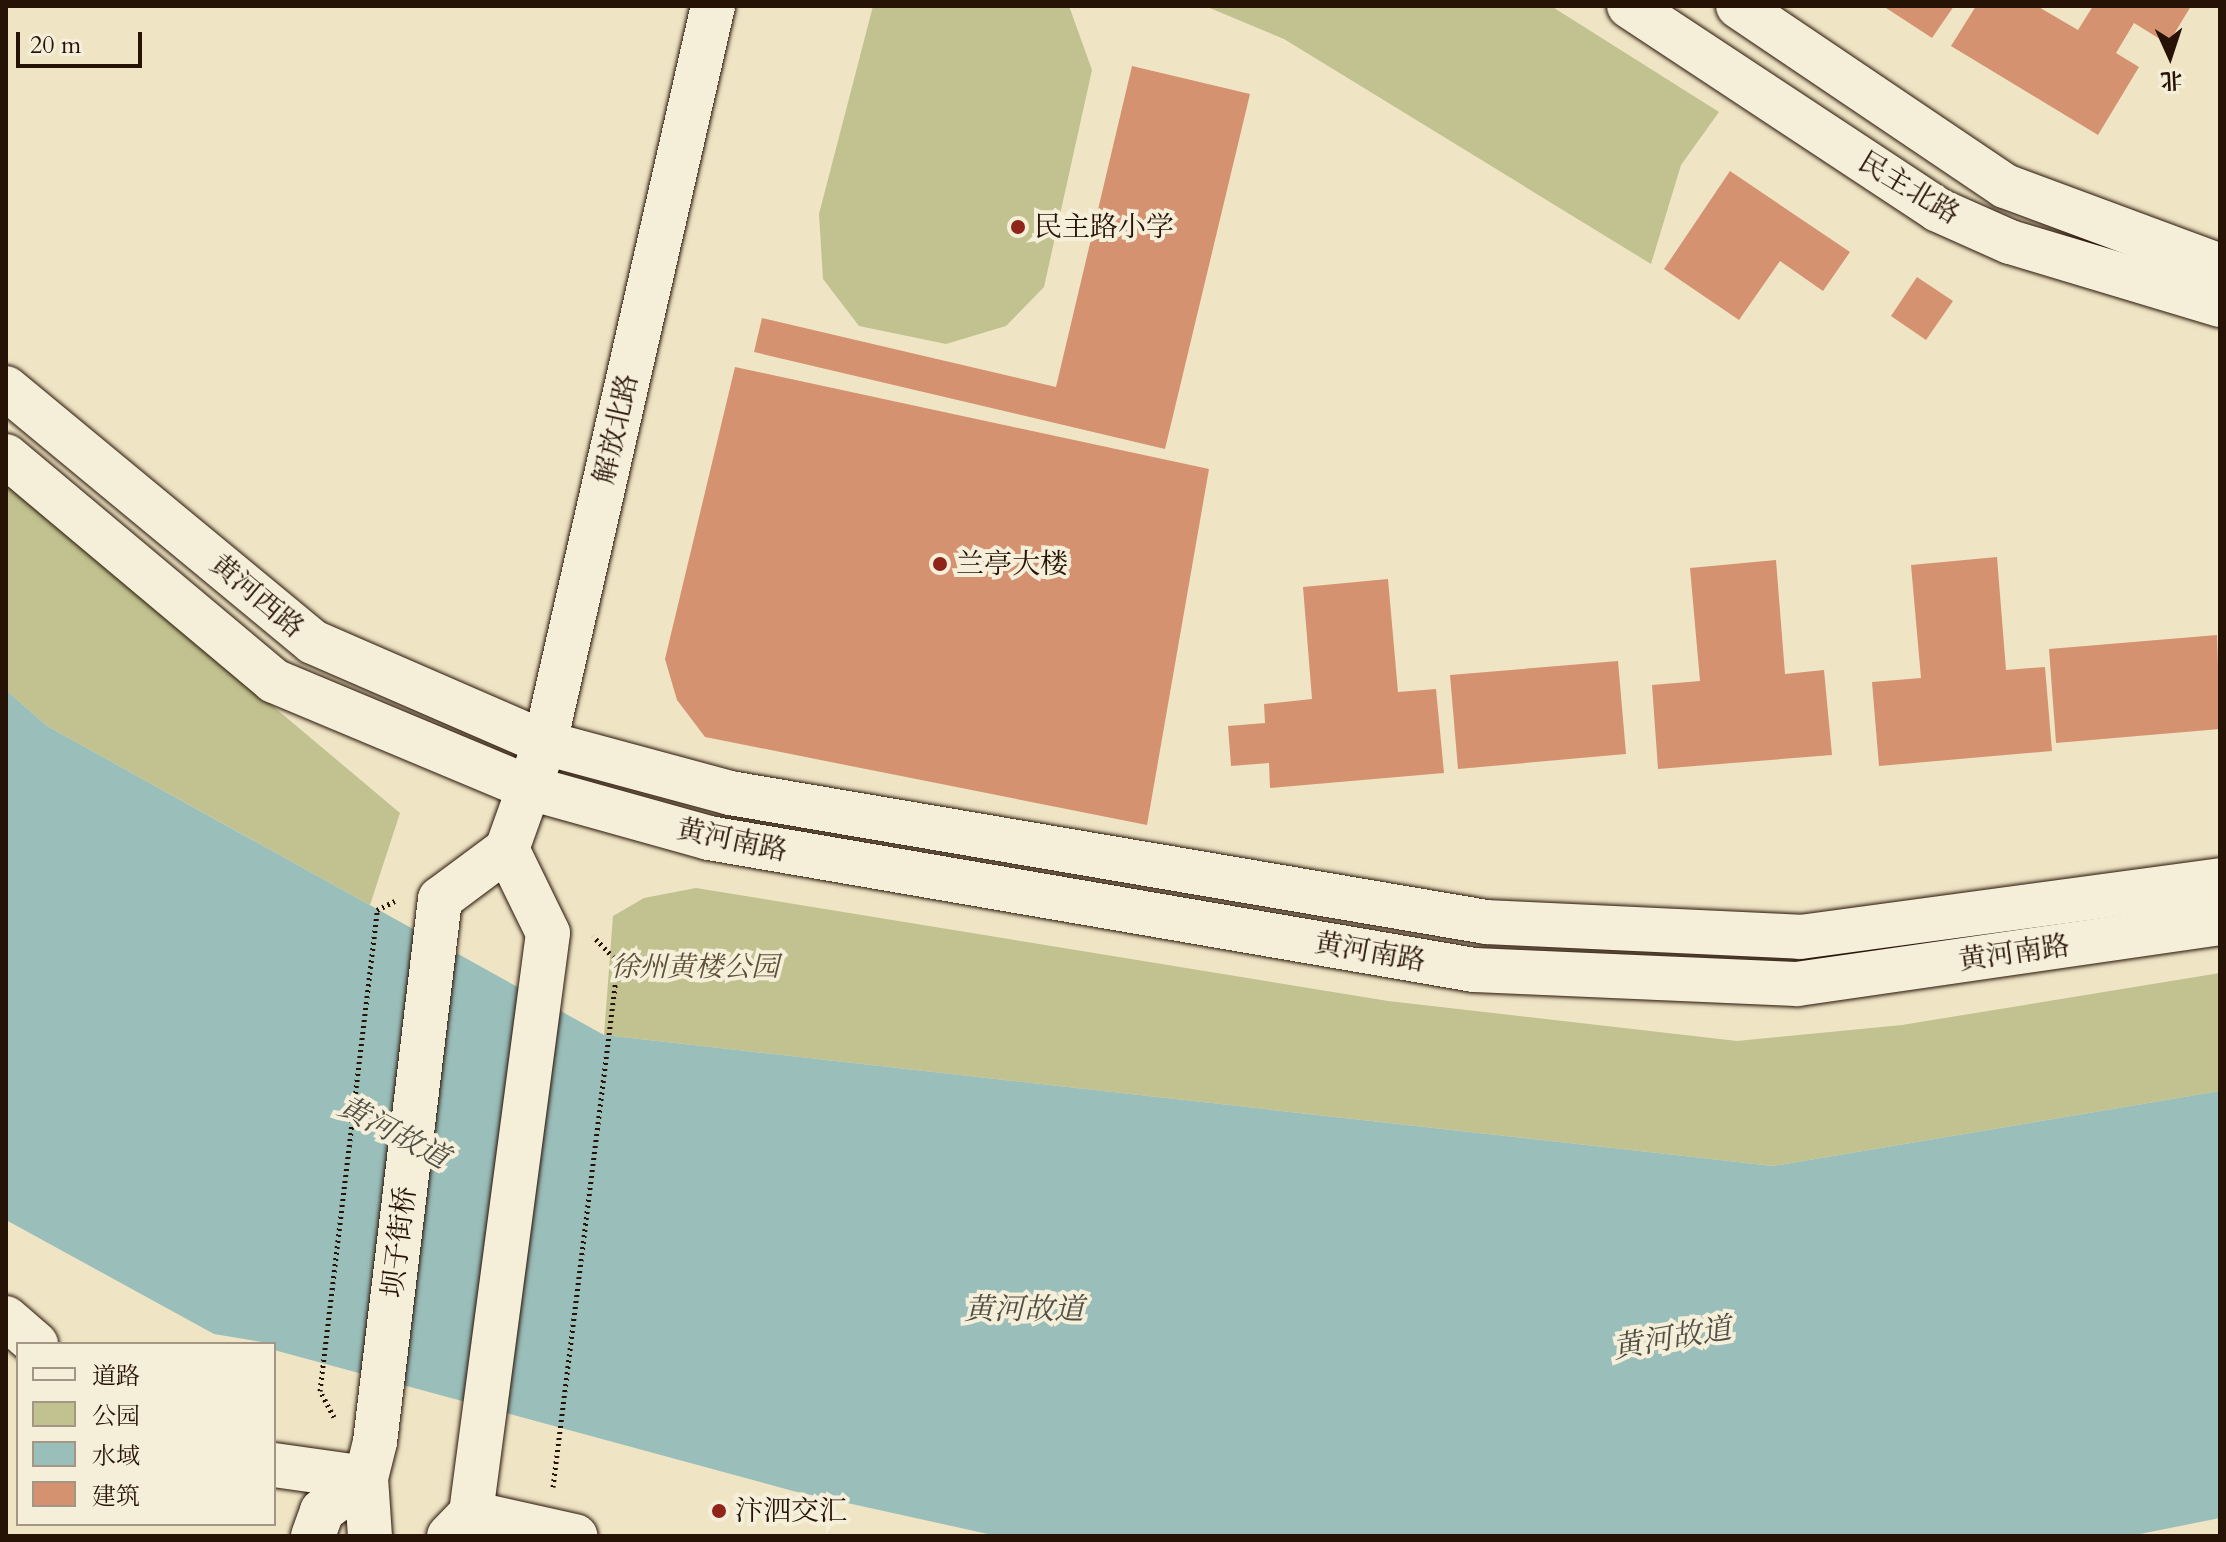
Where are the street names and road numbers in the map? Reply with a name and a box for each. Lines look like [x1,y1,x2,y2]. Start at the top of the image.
street label: 民主北路 [1852,145,1966,231]
street label: 解放北路 [587,371,645,487]
street label: 黄河西路 [203,547,311,645]
street label: 黄河南路 [674,812,790,868]
street label: 黄河南路 [1312,926,1428,978]
street label: 黄河南路 [1956,929,2072,977]
street label: 坝子街桥 [376,1184,422,1300]

